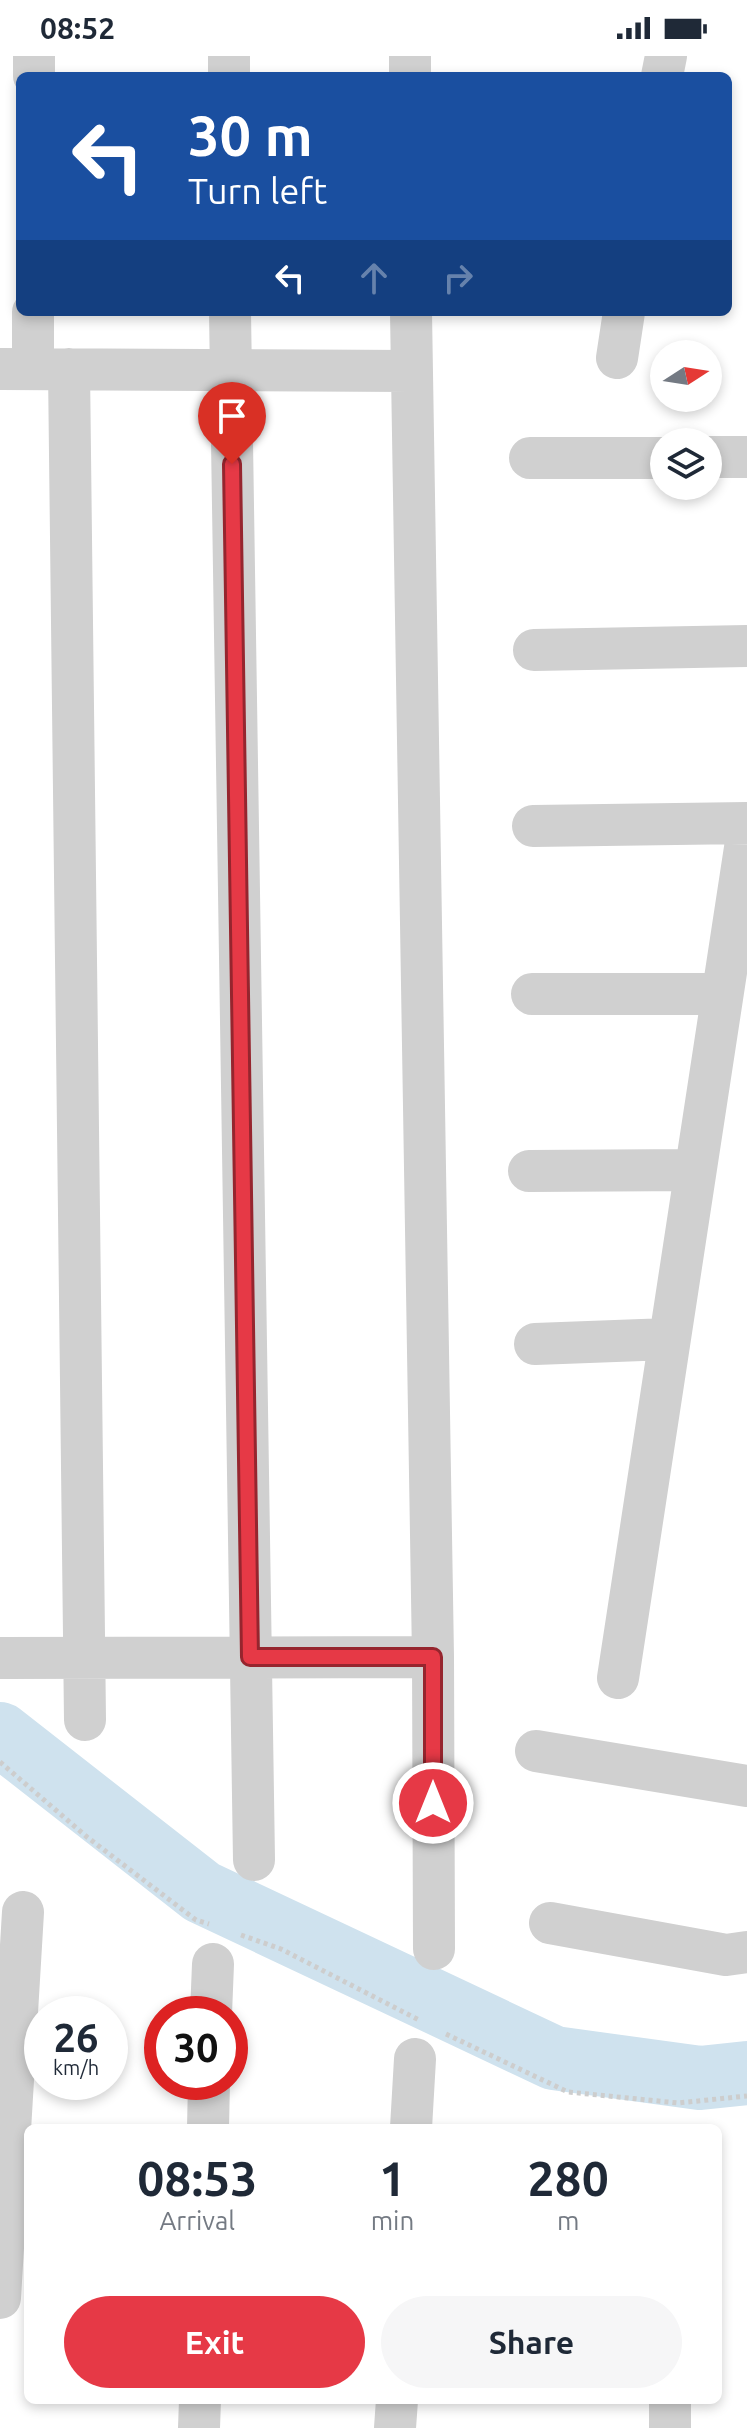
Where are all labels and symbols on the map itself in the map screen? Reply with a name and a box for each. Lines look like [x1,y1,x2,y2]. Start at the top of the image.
north arrow [650,340,722,412]
pin [198,382,266,464]
position arrow [391,1761,475,1845]
speed limit sign: 30 [144,1996,248,2100]

